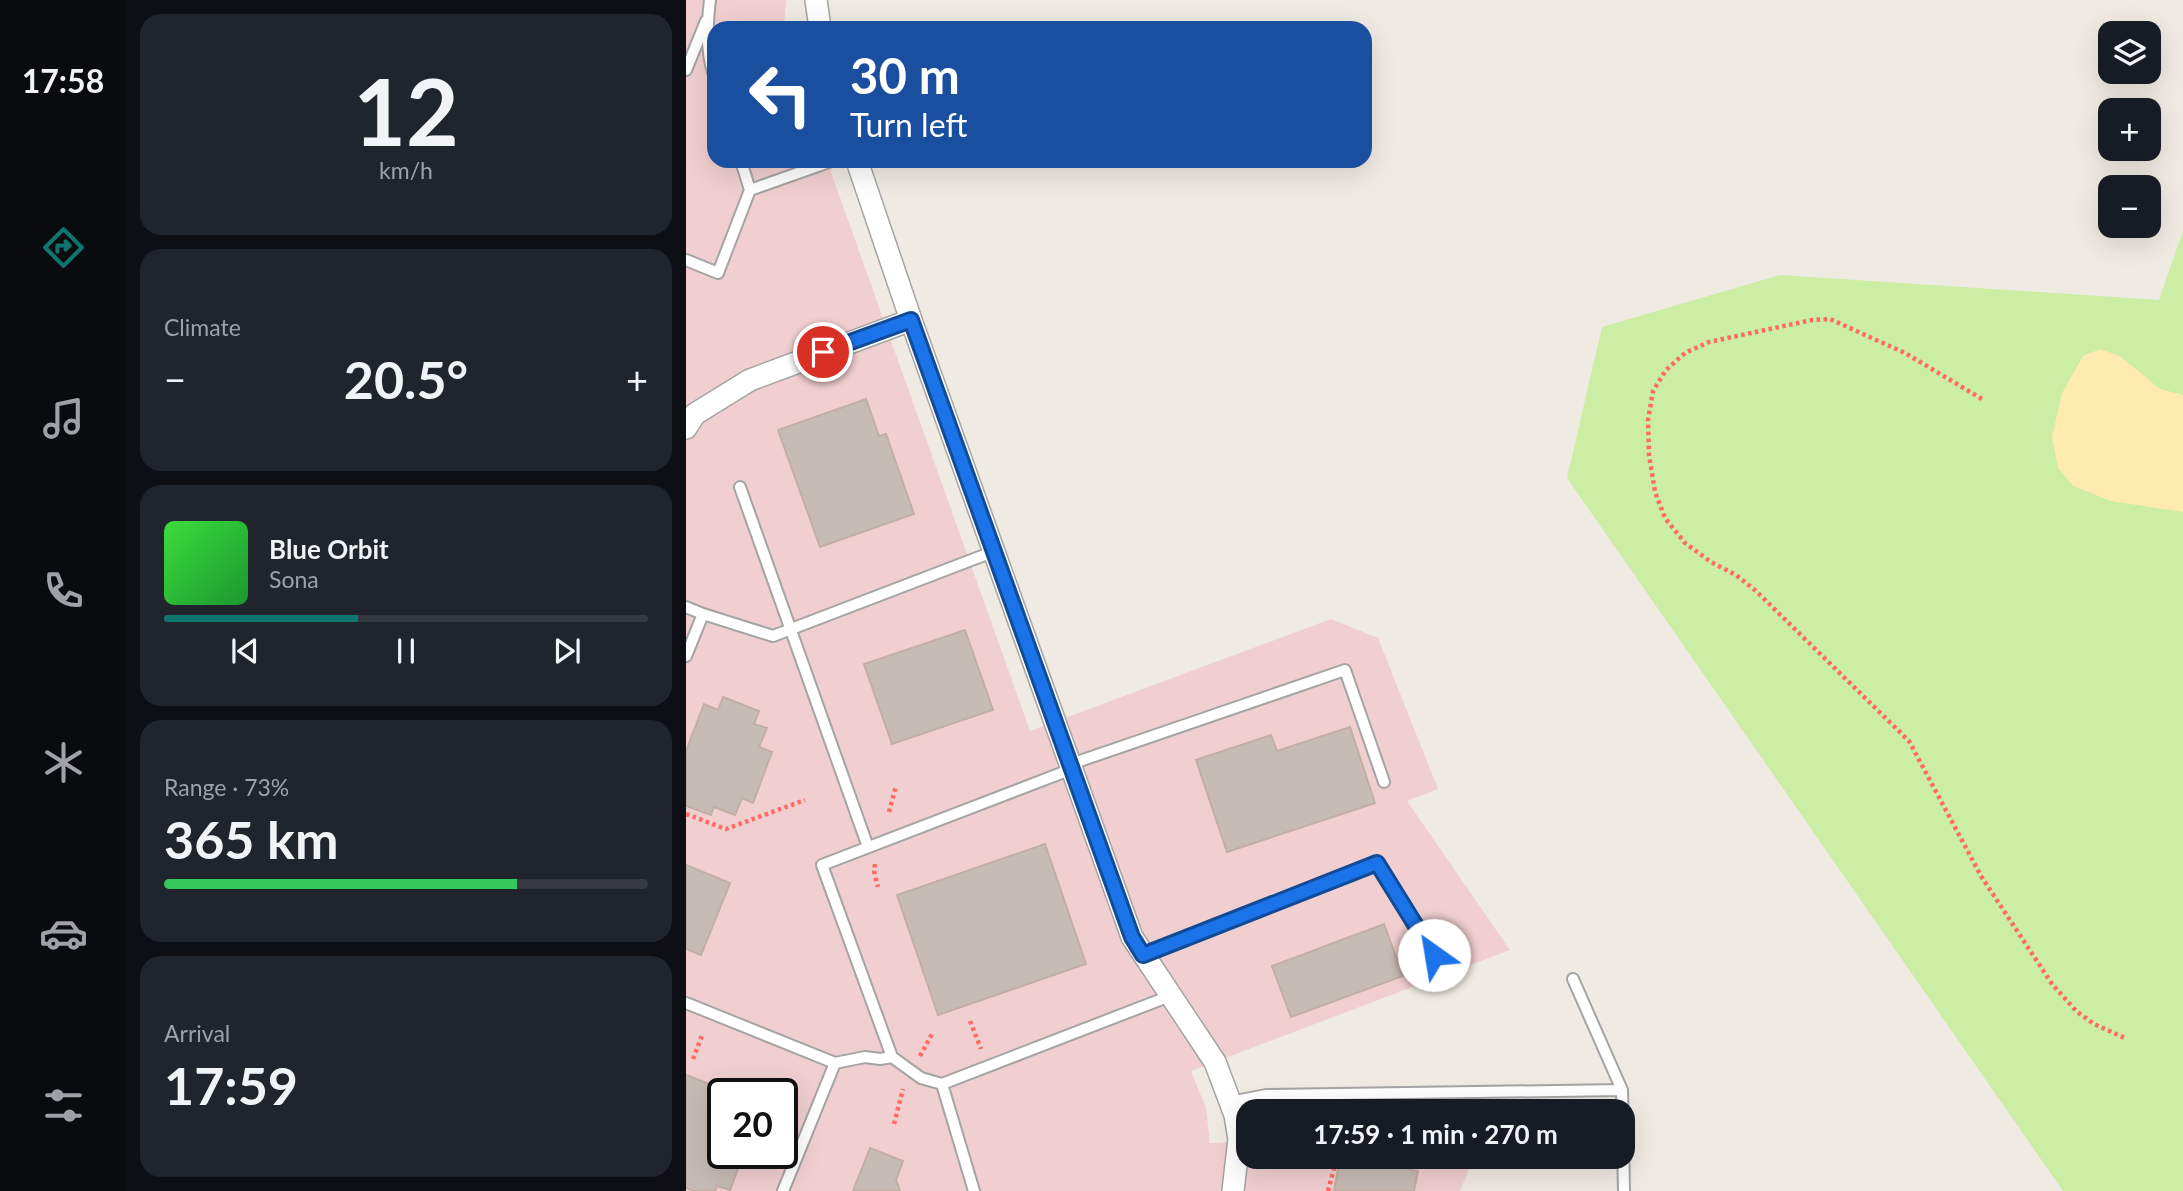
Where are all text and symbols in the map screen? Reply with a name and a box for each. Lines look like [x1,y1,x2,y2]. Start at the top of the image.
map controls [2098,21,2161,238]
button: layers [2098,21,2161,84]
text: 30 m [850,46,960,104]
icon: left [735,49,826,140]
text: 12 [353,56,459,165]
text: 17:58 [22,61,104,100]
button: + [2098,98,2161,161]
text: Turn left [850,105,967,144]
text: km/h [379,156,433,184]
button: − [2098,175,2161,238]
icon: directions [39,223,88,272]
text: Climate [164,313,241,341]
pin [793,322,853,382]
icon: arrive [804,333,842,371]
text: 20.5° [344,348,468,410]
text: − [164,356,186,402]
text: + [626,356,648,402]
icon: music [39,394,88,443]
text: Blue Orbit [269,533,389,565]
text: Sona [269,565,319,593]
icon: phone [39,566,88,615]
icon: previous [226,632,264,670]
icon: pause [387,632,425,670]
icon: next [548,632,586,670]
icon: climate [39,738,88,787]
text: Range · 73% [164,773,289,801]
text: 365 km [164,808,338,870]
icon: car [39,909,88,958]
position arrow [1397,918,1471,992]
text: Arrival [164,1019,230,1047]
text: 17:59 [164,1054,298,1116]
speed limit sign: 20 [707,1078,798,1169]
icon: filters [39,1081,88,1130]
text: 17:59 · 1 min · 270 m [1313,1118,1558,1150]

